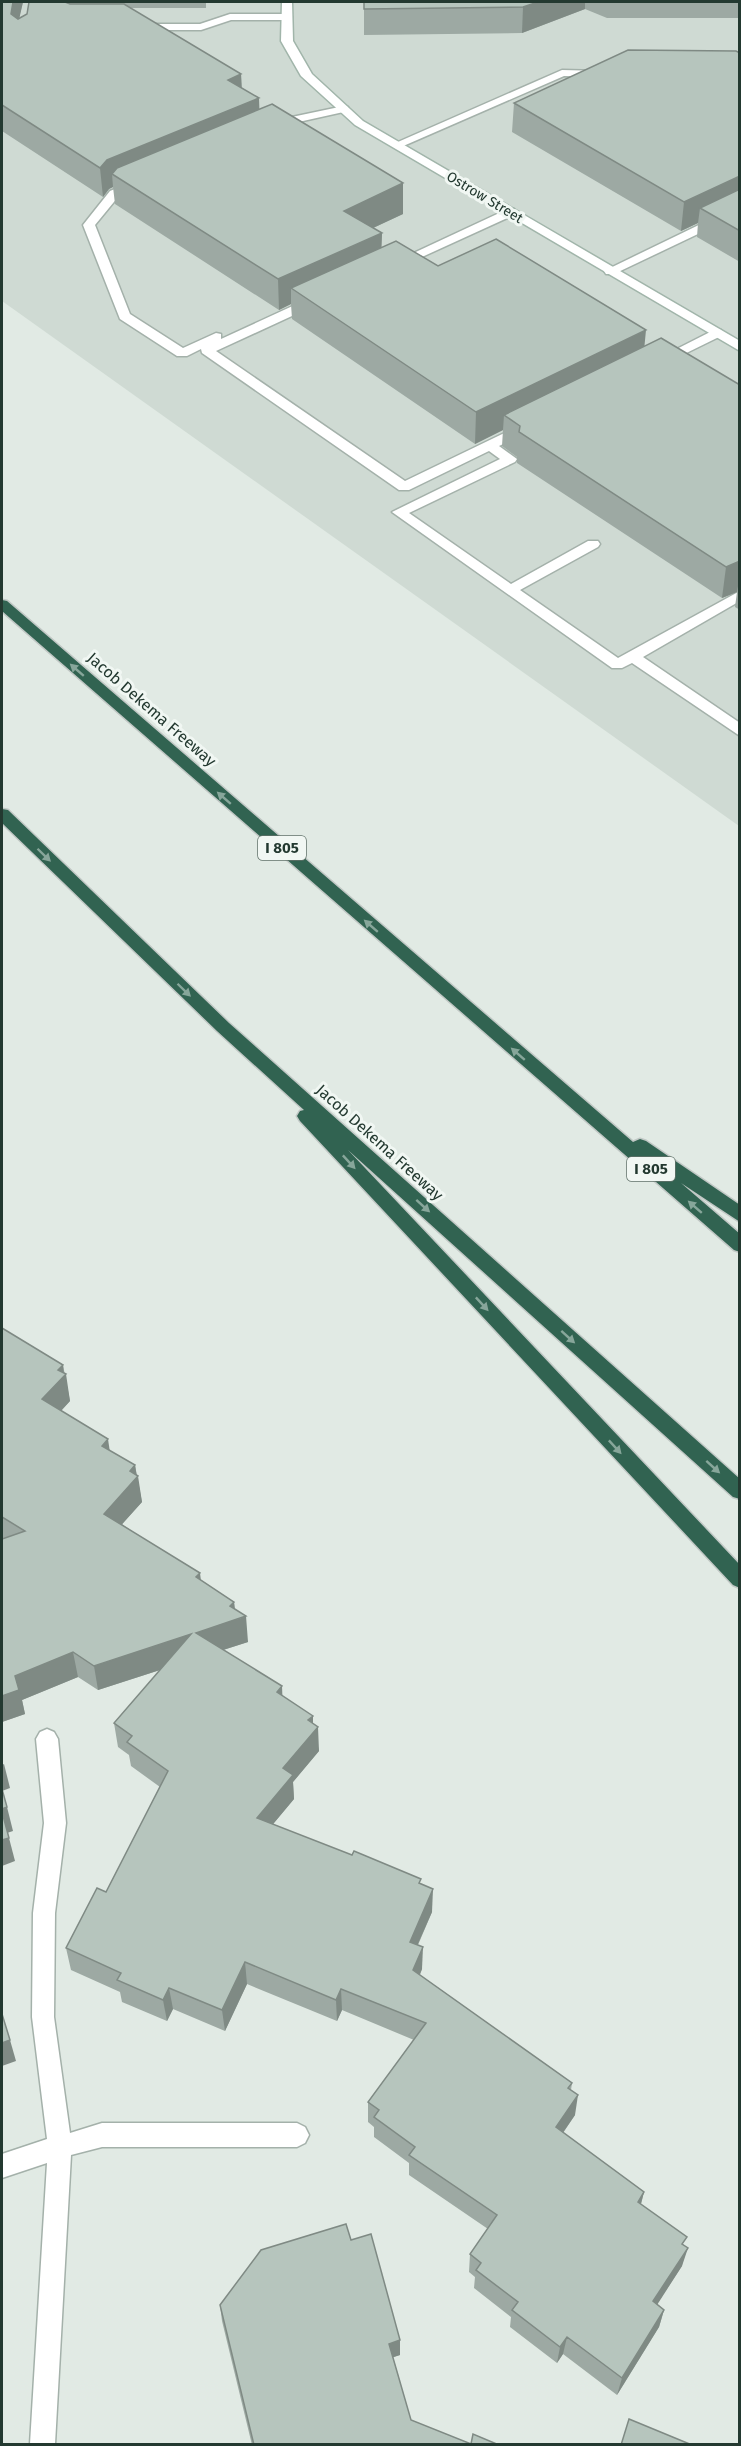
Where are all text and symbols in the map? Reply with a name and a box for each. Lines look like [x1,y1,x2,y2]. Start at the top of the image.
street label: Ostrow Street [443,168,527,227]
street label: Jacob Dekema Freeway [83,648,220,771]
one-way arrow [70,664,85,677]
one-way arrow [217,792,232,805]
road number: I 805 [258,836,306,860]
one-way arrow [36,847,50,861]
one-way arrow [364,920,379,933]
one-way arrow [176,983,191,996]
one-way arrow [511,1047,526,1061]
street label: Jacob Dekema Freeway [312,1080,447,1205]
one-way arrow [342,1154,355,1169]
road number: I 805 [627,1157,675,1181]
one-way arrow [415,1199,430,1213]
one-way arrow [688,1201,703,1214]
one-way arrow [475,1297,489,1312]
one-way arrow [560,1330,575,1343]
one-way arrow [608,1439,622,1453]
one-way arrow [705,1460,720,1473]

